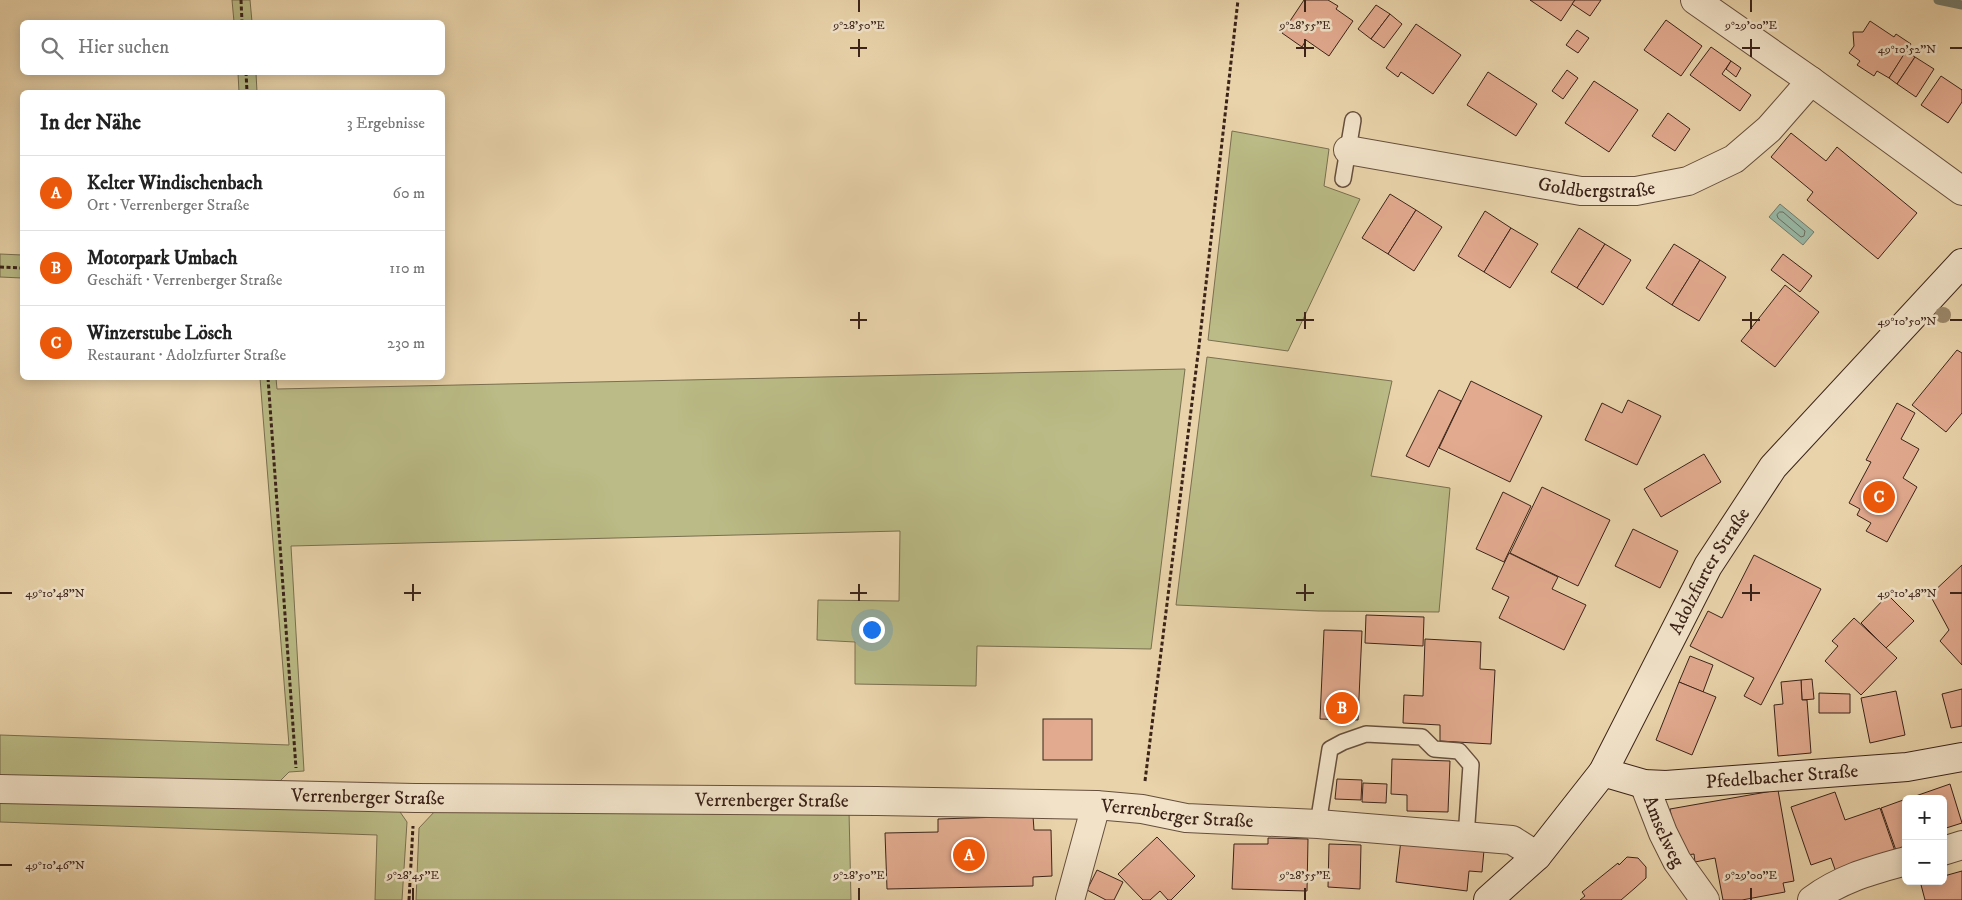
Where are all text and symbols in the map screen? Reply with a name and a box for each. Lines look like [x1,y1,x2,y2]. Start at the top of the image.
text: 9°28'50"E [832,18,885,33]
text: 9°28'55"E [1278,18,1331,33]
text: 9°29'00"E [1724,18,1778,33]
search box [20,20,445,75]
icon: search [38,34,66,62]
text: Hier suchen [78,36,169,59]
text: 49°10'52"N [1878,42,1936,57]
text: In der Nähe [40,110,141,136]
text: 3 Ergebnisse [347,113,425,133]
text: Kelter Windischenbach [87,172,263,195]
street label: Goldbergstraße [1536,172,1657,203]
text: A [51,183,61,203]
text: 60 m [393,183,425,203]
text: Ort · Verrenberger Straße [87,195,249,215]
text: Motorpark Umbach [87,247,237,270]
text: B [51,258,61,278]
text: 110 m [389,258,425,278]
text: Geschäft · Verrenberger Straße [87,270,282,290]
text: 49°10'50"N [1878,314,1937,329]
text: Winzerstube Lösch [87,322,232,345]
text: C [51,333,61,353]
text: 230 m [387,333,425,353]
text: Restaurant · Adolzfurter Straße [87,345,286,365]
pin: C [1863,478,1895,516]
street label: Adolzfurter Straße [1664,503,1755,638]
text: 49°10'48"N [25,586,85,601]
text: 49°10'48"N [1877,586,1937,601]
your location [859,617,885,643]
pin: B [1326,689,1358,727]
street label: Pfedelbacher Straße [1705,759,1859,793]
street label: Verrenberger Straße [290,784,445,810]
street label: Verrenberger Straße [694,788,849,812]
street label: Amselweg [1638,792,1690,872]
street label: Verrenberger Straße [1099,794,1254,833]
map controls [1902,795,1947,885]
button: + [1902,795,1947,840]
pin: A [953,836,985,874]
button: − [1902,840,1947,885]
text: 49°10'46"N [25,858,85,873]
text: 9°28'45"E [386,868,440,883]
text: 9°28'50"E [832,868,885,883]
text: 9°28'55"E [1278,868,1331,883]
text: 9°29'00"E [1724,868,1778,883]

